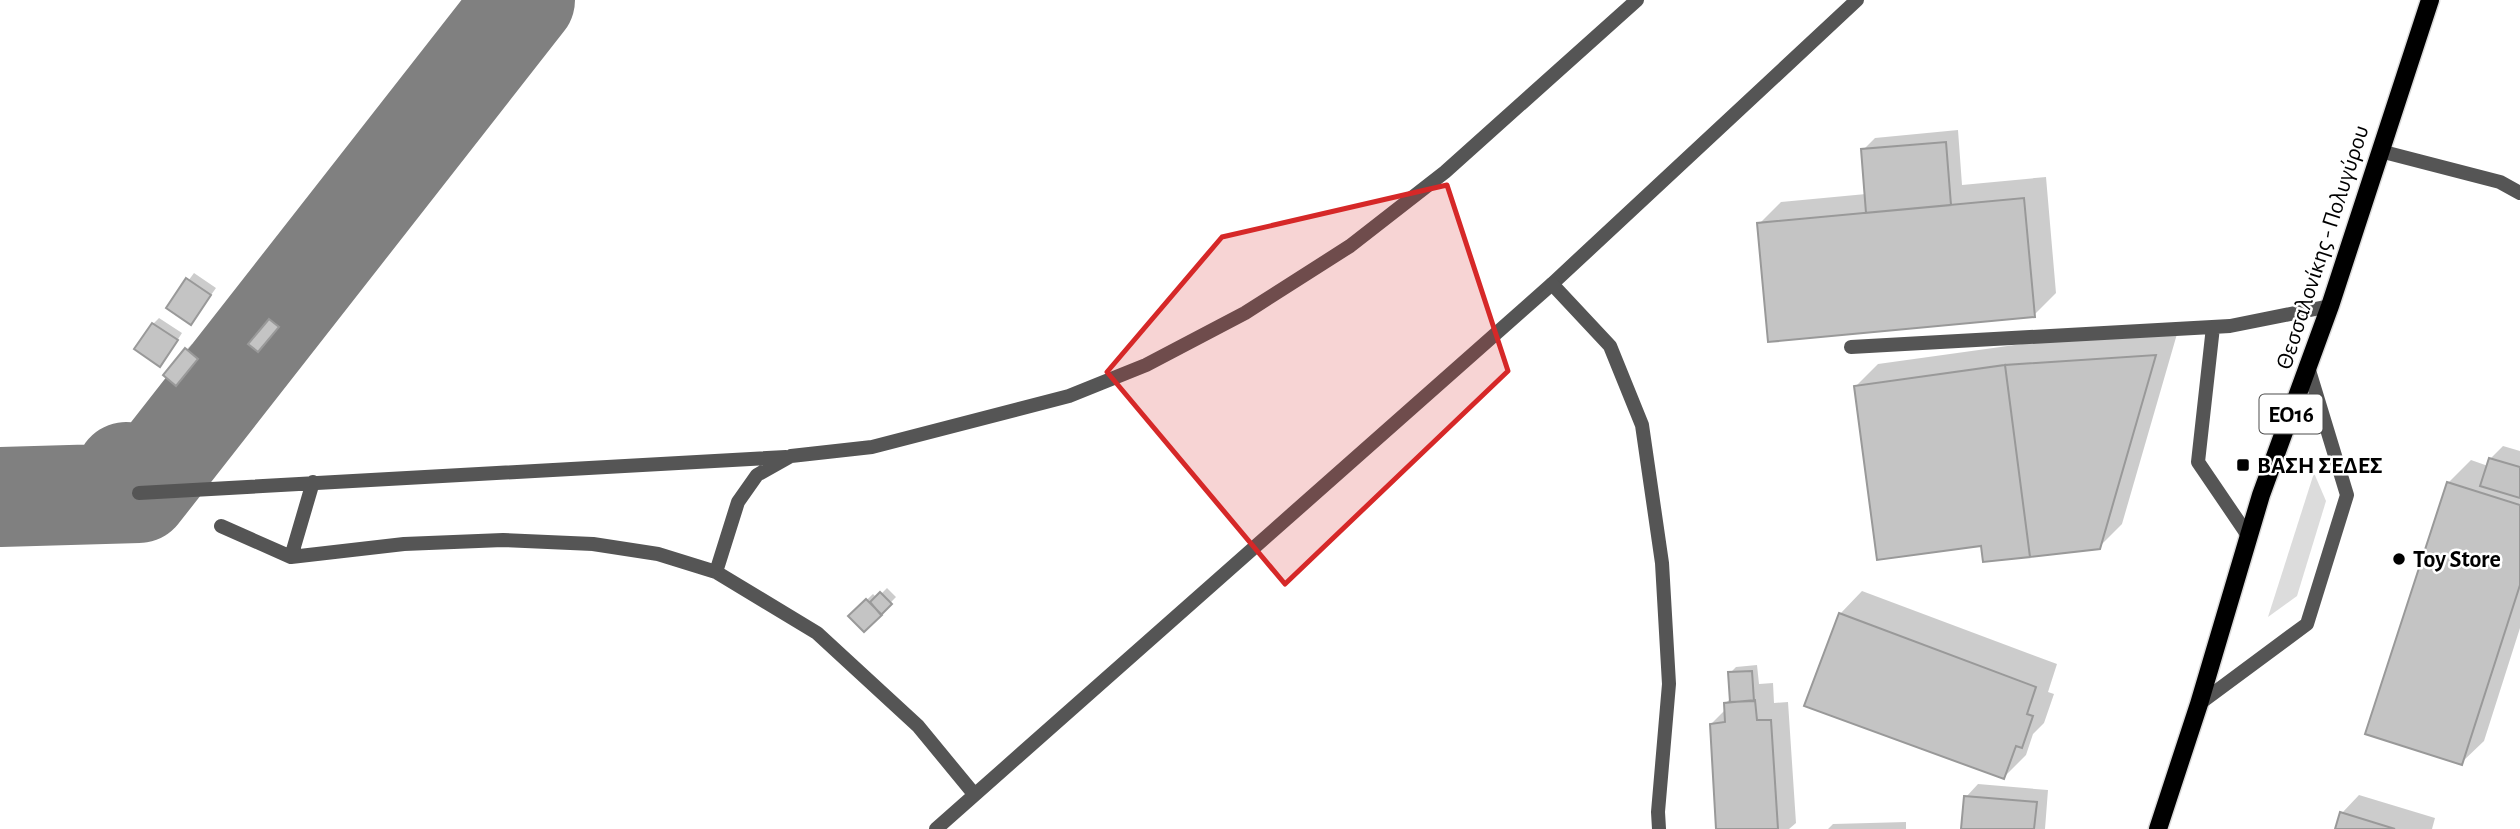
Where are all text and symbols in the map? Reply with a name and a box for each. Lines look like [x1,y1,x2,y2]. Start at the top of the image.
street label: Θεσσαλονίκης - Πολυγύρου [2272,122,2374,372]
road number: ΕΟ16 [2260,394,2322,434]
place label: ΒΑΣΗ ΣΕΔΕΣ [2257,454,2383,478]
marker: ΒΑΣΗ ΣΕΔΕΣ [2235,457,2251,473]
place label: Toy Store [2413,548,2501,572]
marker: Toy Store [2391,551,2407,567]

